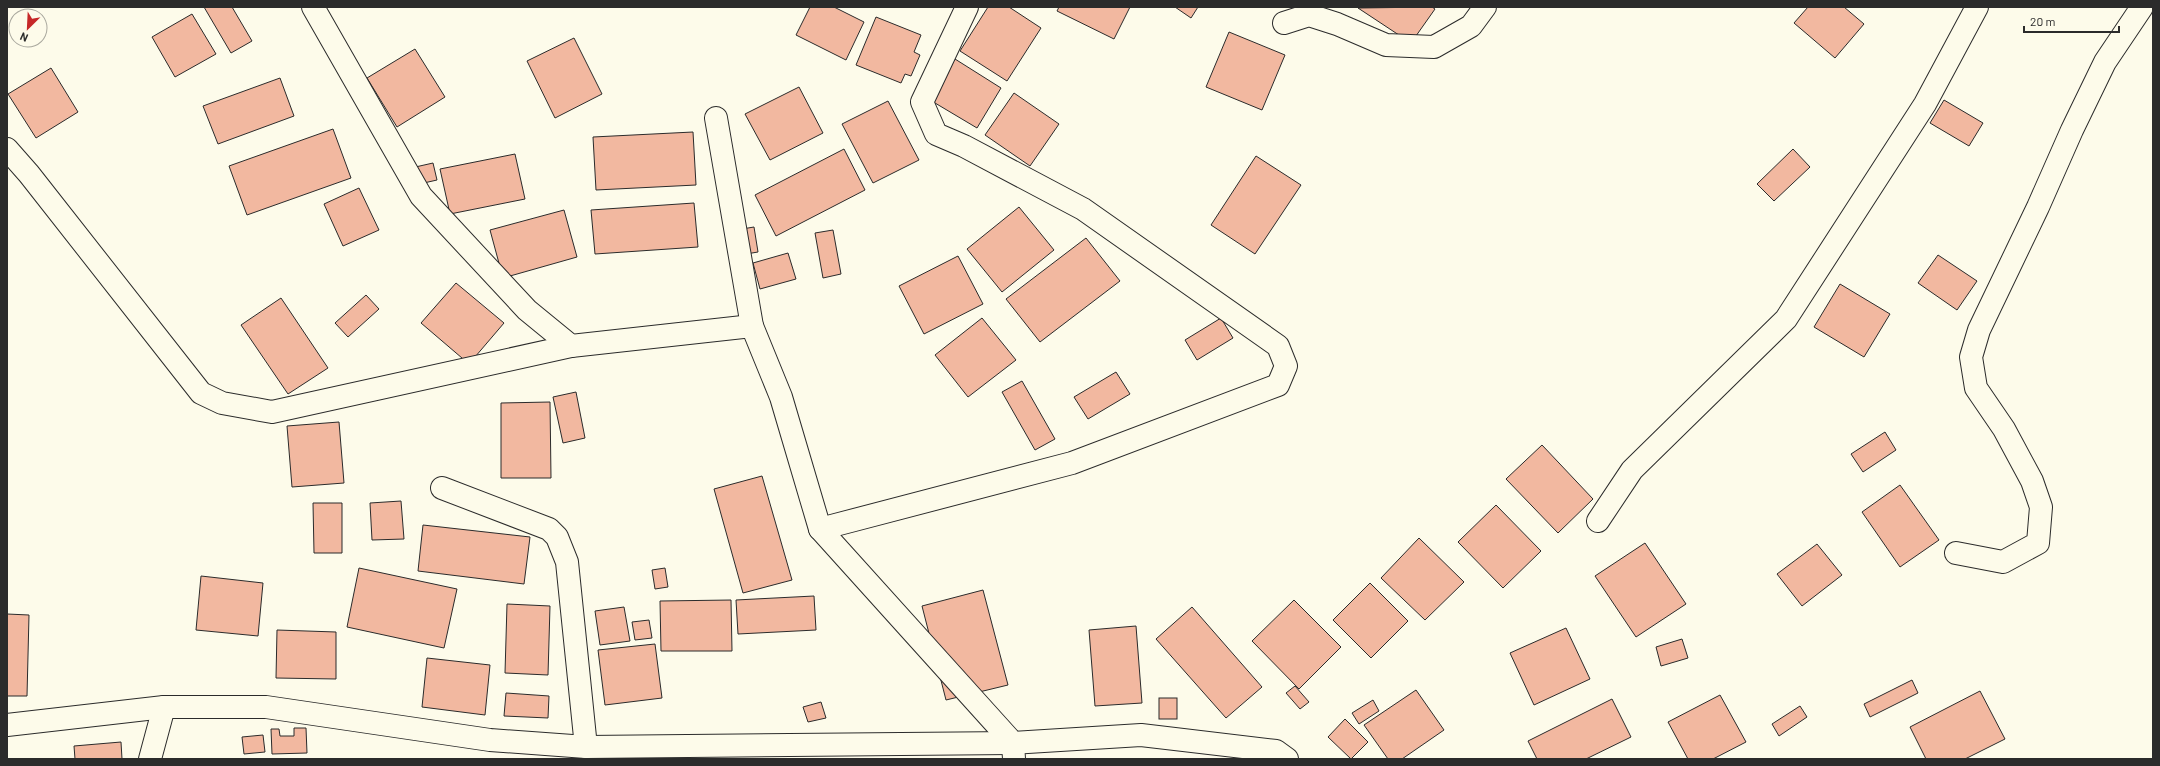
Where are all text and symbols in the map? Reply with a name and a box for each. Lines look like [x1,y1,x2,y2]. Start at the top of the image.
north arrow [8,8,48,48]
scale bar [2024,8,2119,34]
text: 20 m [2030,14,2056,28]
text: N [18,30,30,45]

